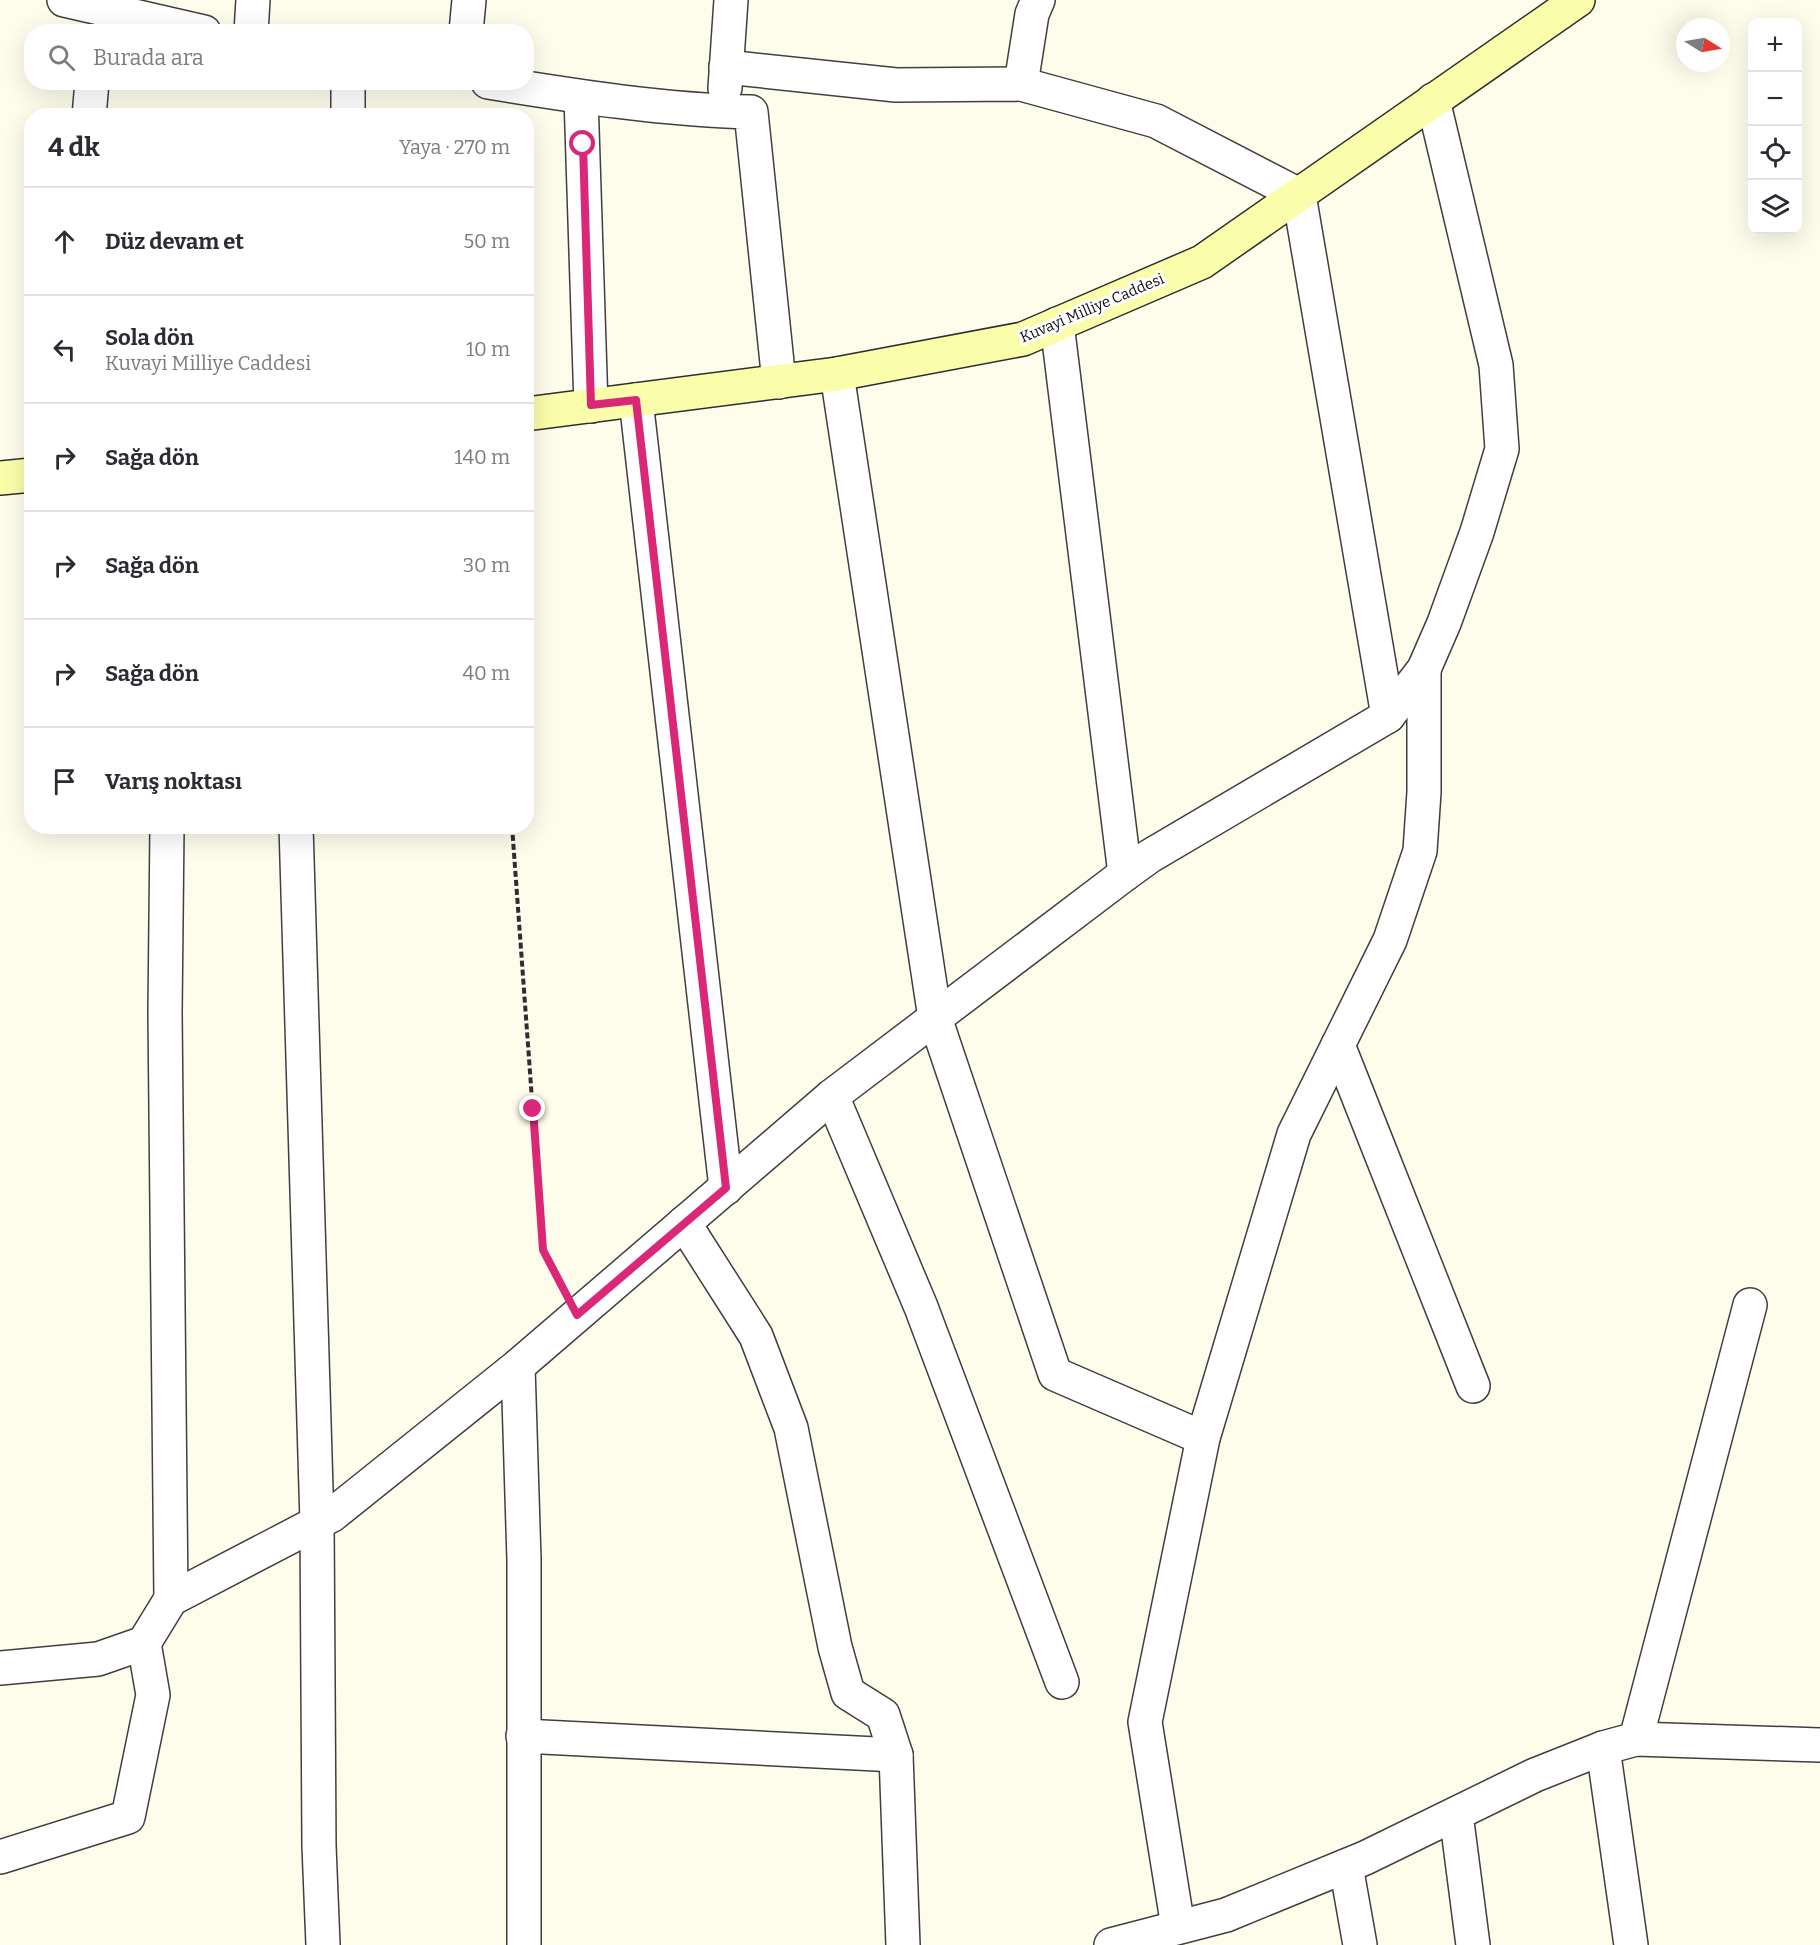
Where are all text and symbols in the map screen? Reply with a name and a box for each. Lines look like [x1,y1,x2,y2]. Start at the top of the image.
north arrow [1676,18,1730,72]
map controls [1748,18,1802,234]
button: + [1748,18,1802,72]
search box [24,24,534,90]
icon: search [45,41,78,74]
text: Burada ara [93,44,204,71]
button: − [1748,72,1802,126]
button: locate [1748,126,1802,180]
route start [569,130,595,156]
text: 4 dk [48,132,100,163]
text: Yaya · 270 m [399,135,510,159]
button: layers [1748,180,1802,234]
icon: ahead [48,225,81,258]
text: Düz devam et [105,228,244,255]
text: 50 m [463,229,510,253]
street label: Kuvayi Milliye Caddesi [1017,269,1167,347]
text: Sola dön [105,324,194,351]
icon: left [48,333,81,366]
text: 10 m [466,337,510,361]
text: Kuvayi Milliye Caddesi [105,351,311,375]
icon: right [48,441,81,474]
text: Sağa dön [105,444,199,471]
text: 140 m [454,445,510,469]
icon: right [48,549,81,582]
text: Sağa dön [105,552,199,579]
text: 30 m [463,553,510,577]
icon: right [48,657,81,690]
text: Sağa dön [105,660,199,687]
text: 40 m [462,661,510,685]
icon: arrive [48,765,81,798]
text: Varış noktası [105,768,242,795]
route end [519,1095,545,1121]

